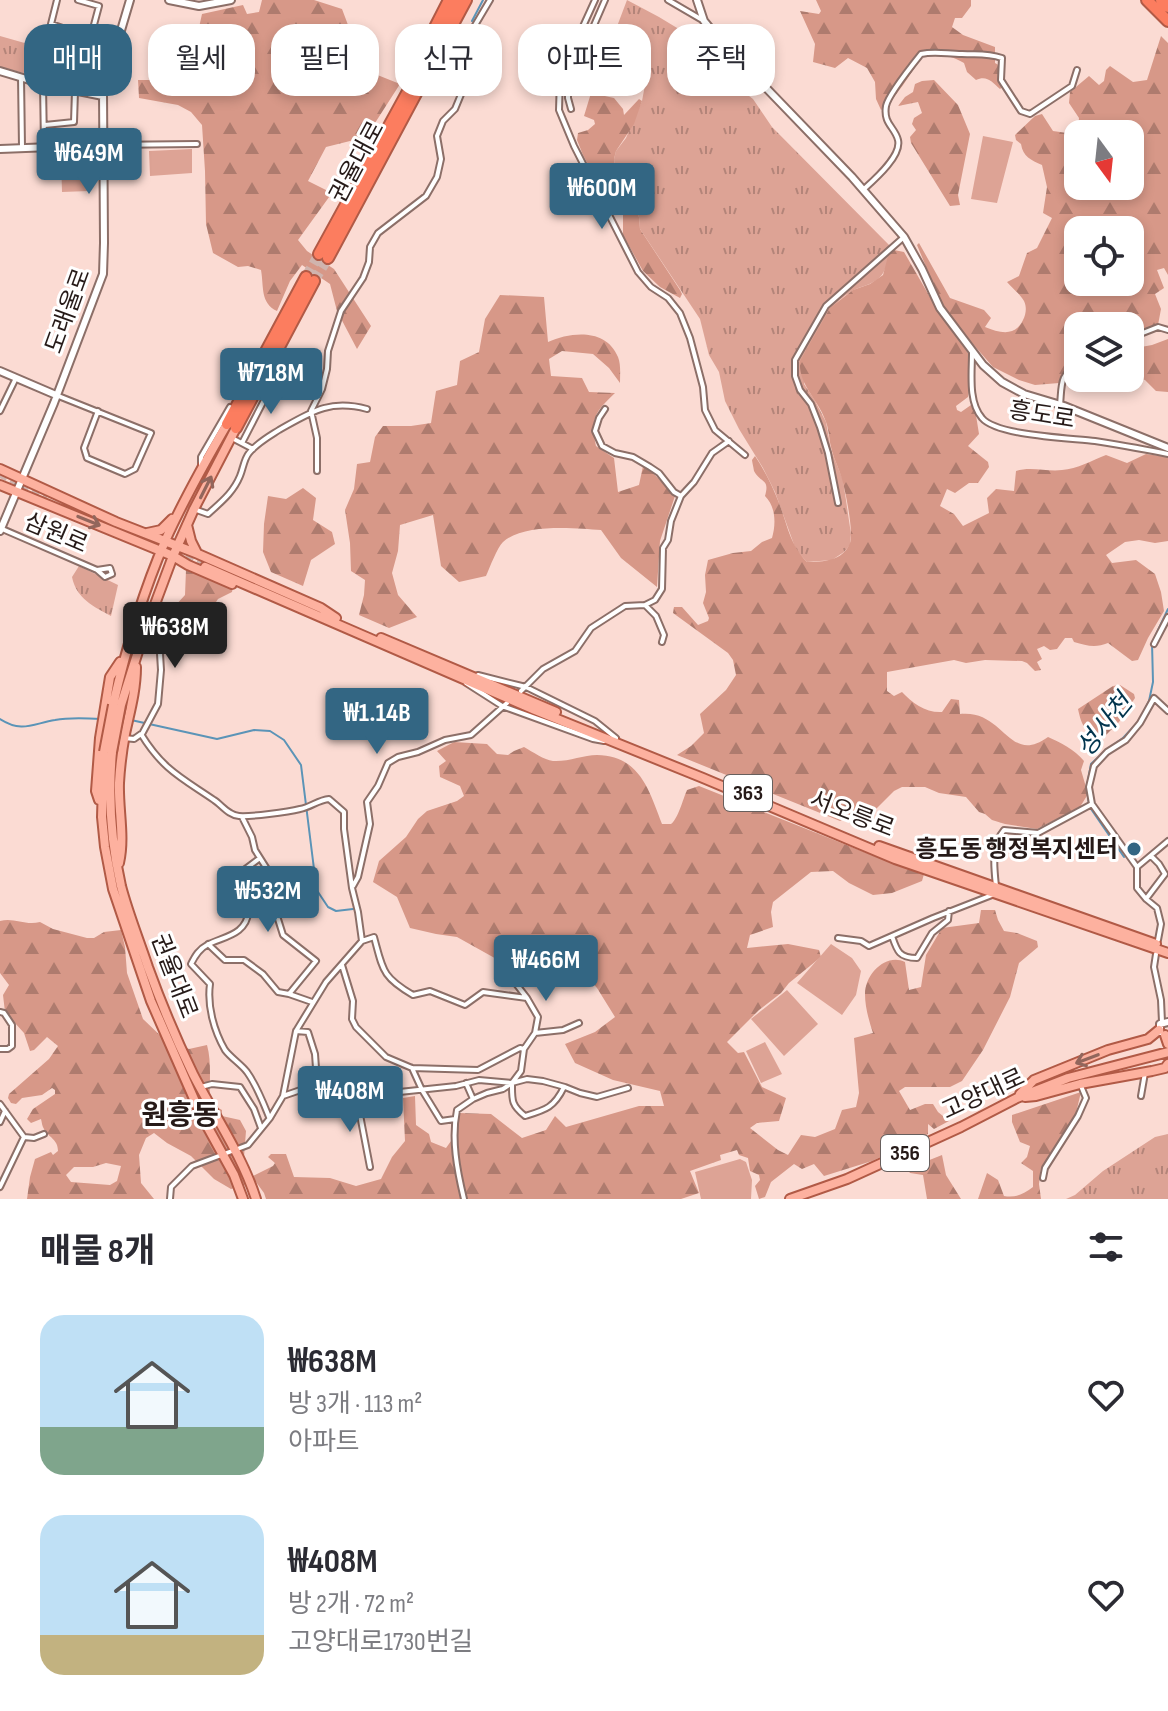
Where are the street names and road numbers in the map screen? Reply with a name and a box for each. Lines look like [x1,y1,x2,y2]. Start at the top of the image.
street label: 권율대로 [323,116,391,208]
street label: 도래울로 [39,265,97,357]
street label: 흥도로 [1007,395,1077,435]
street label: 삼원로 [20,507,92,559]
road number: 363 [724,775,772,811]
street label: 서오릉로 [806,785,898,843]
street label: 권율대로 [145,930,203,1022]
street label: 고양대로 [937,1062,1029,1126]
road number: 356 [881,1135,929,1171]

